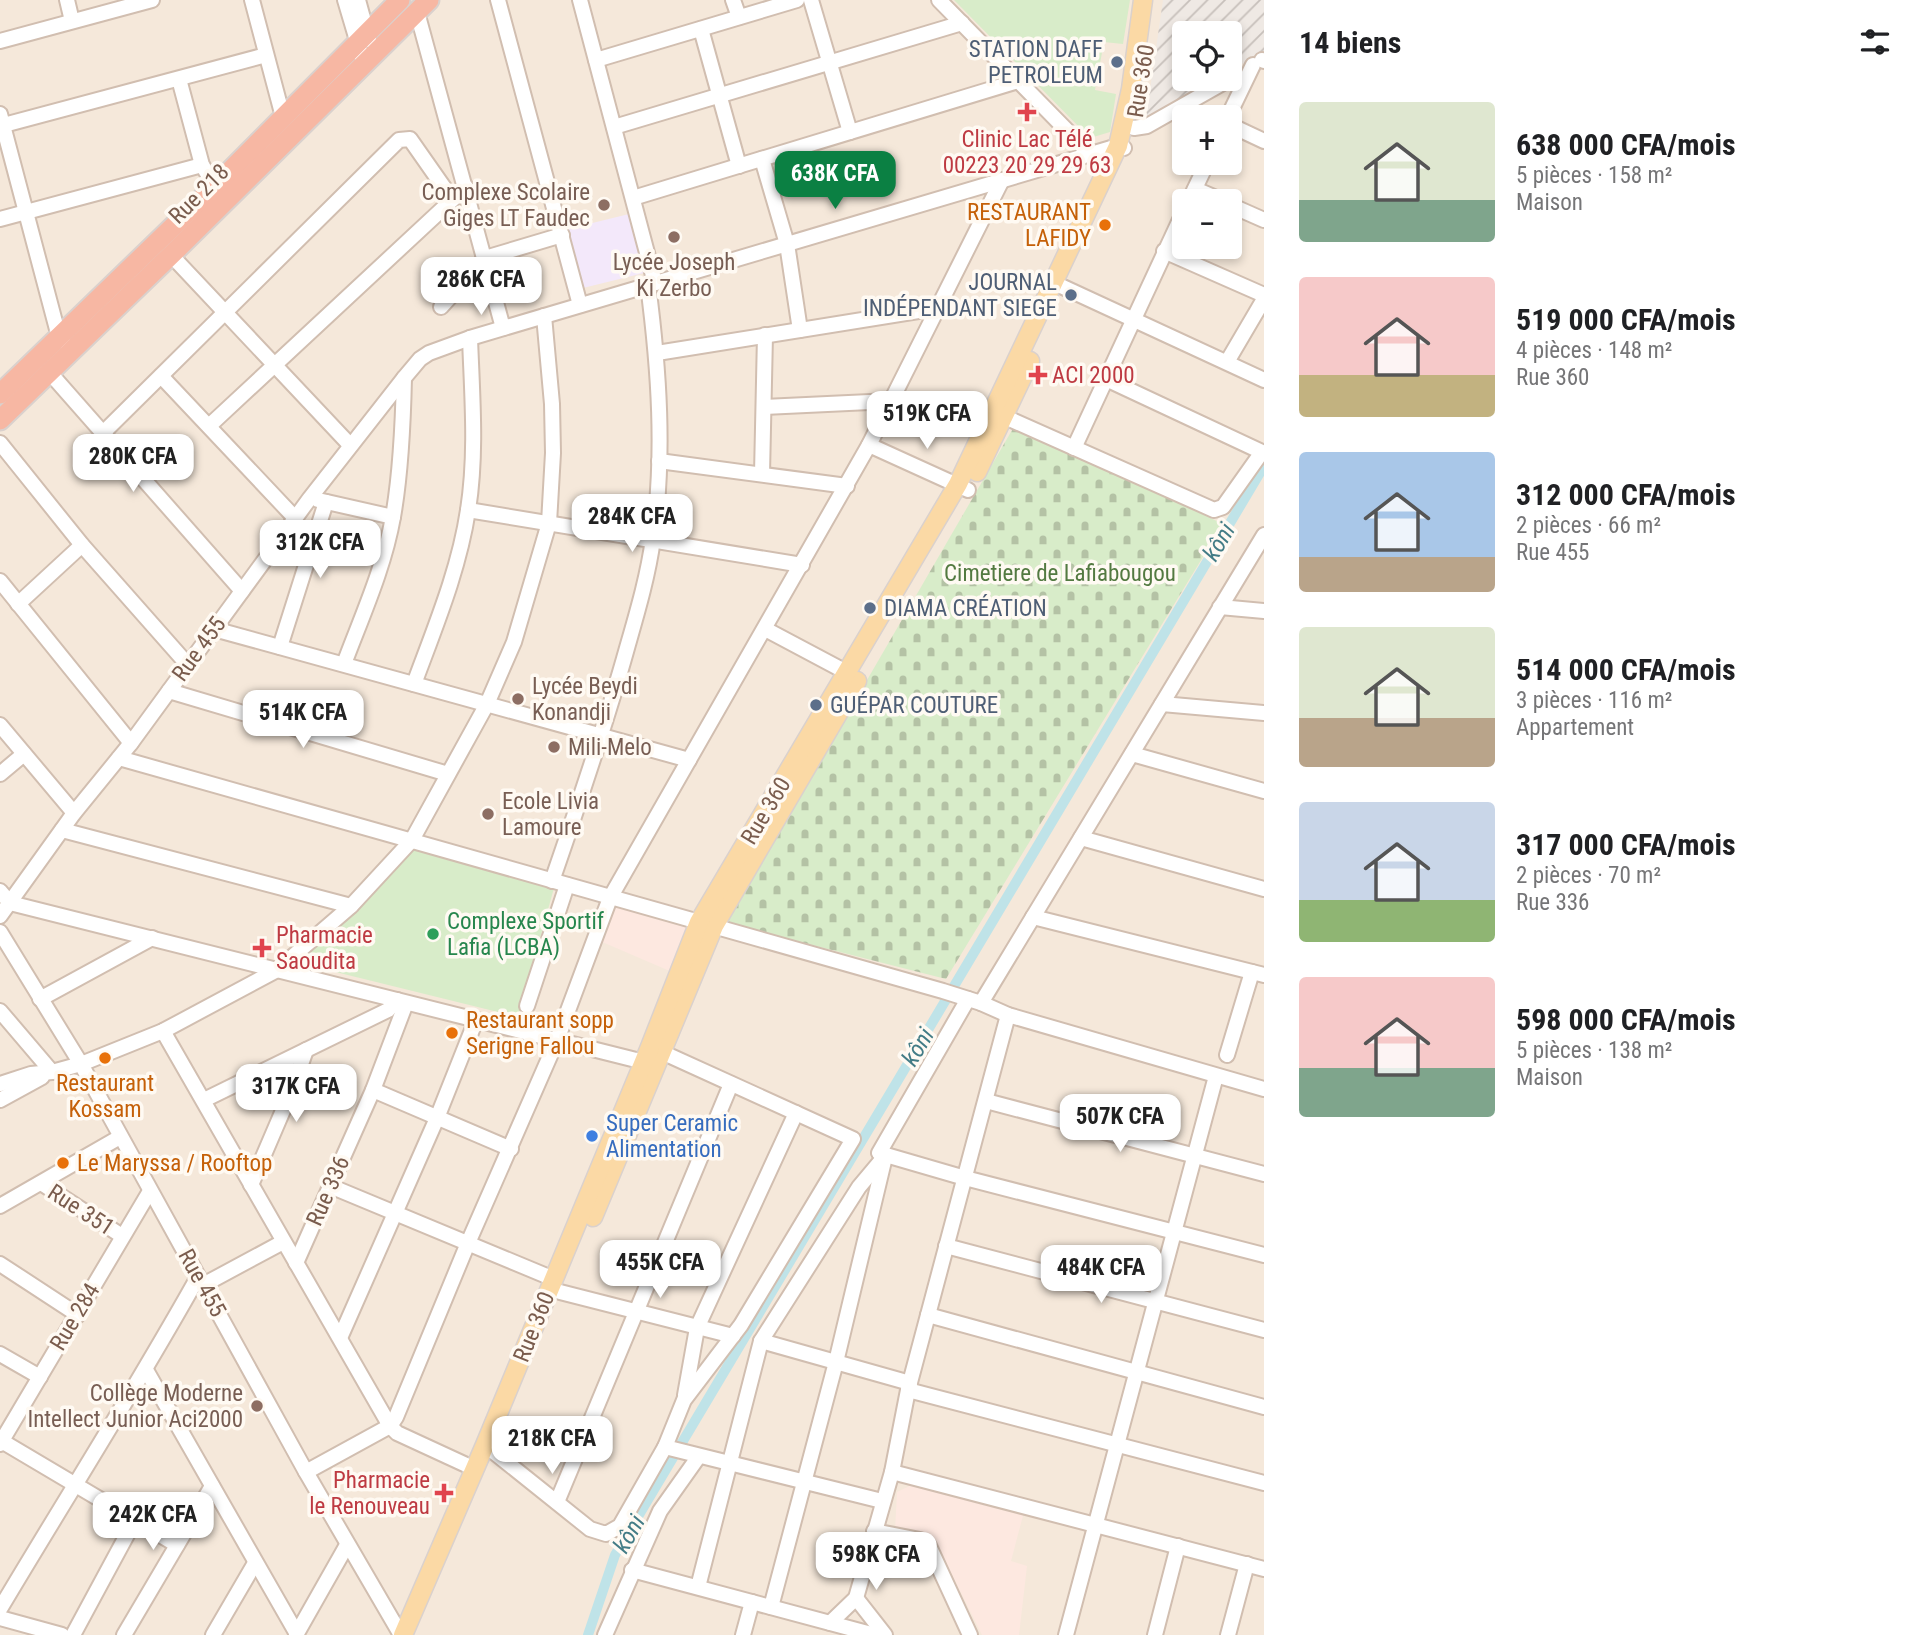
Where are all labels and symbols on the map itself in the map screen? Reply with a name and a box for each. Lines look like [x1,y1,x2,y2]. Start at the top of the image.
place label: STATION DAFF PETROLEUM [969,36,1103,89]
street label: Rue 360 [1122,43,1160,119]
marker: STATION DAFF PETROLEUM [1109,54,1125,70]
marker: Clinic Lac Télé 00223 20 29 29 63 [1017,102,1037,122]
place label: Clinic Lac Télé 00223 20 29 29 63 [943,126,1111,179]
pin: 638K CFA [763,152,907,211]
street label: Rue 218 [163,158,235,230]
place label: Complexe Scolaire Giges LT Faudec [422,179,590,232]
marker: Complexe Scolaire Giges LT Faudec [596,197,612,213]
place label: RESTAURANT LAFIDY [967,199,1091,252]
marker: RESTAURANT LAFIDY [1097,217,1113,233]
marker: Lycée Joseph Ki Zerbo [666,229,682,245]
place label: Lycée Joseph Ki Zerbo [613,249,735,302]
pin: 286K CFA [409,258,553,317]
place label: JOURNAL INDÉPENDANT SIEGE [863,269,1057,322]
marker: JOURNAL INDÉPENDANT SIEGE [1063,287,1079,303]
place label: ACI 2000 [1052,362,1135,389]
marker: ACI 2000 [1030,367,1046,383]
pin: 519K CFA [855,392,999,451]
pin: 280K CFA [61,434,205,494]
pin: 284K CFA [560,494,704,554]
water label: kôni [1197,518,1241,566]
pin: 312K CFA [248,520,392,580]
park label: Cimetiere de Lafiabougou [944,560,1176,587]
place label: DIAMA CRÉATION [884,594,1047,622]
marker: DIAMA CRÉATION [862,600,878,616]
street label: Rue 455 [166,611,232,687]
place label: Lycée Beydi Konandji [532,673,638,726]
pin: 514K CFA [231,690,375,750]
marker: Lycée Beydi Konandji [510,691,526,707]
place label: GUÉPAR COUTURE [830,691,998,719]
marker: GUÉPAR COUTURE [808,697,824,713]
place label: Mili-Melo [568,734,652,761]
marker: Mili-Melo [546,739,562,755]
street label: Rue 360 [736,773,796,849]
place label: Ecole Livia Lamoure [502,788,599,841]
marker: Ecole Livia Lamoure [480,806,496,822]
place label: Complexe Sportif Lafia (LCBA) [447,908,605,961]
place label: Pharmacie Saoudita [276,922,373,975]
marker: Complexe Sportif Lafia (LCBA) [425,926,441,942]
marker: Pharmacie Saoudita [254,940,270,956]
place label: Restaurant sopp Serigne Fallou [466,1007,614,1060]
water label: kôni [896,1023,940,1071]
marker: Restaurant sopp Serigne Fallou [444,1025,460,1041]
marker: Restaurant Kossam [97,1050,113,1066]
pin: 317K CFA [224,1064,368,1124]
place label: Restaurant Kossam [56,1070,154,1123]
pin: 507K CFA [1048,1094,1192,1154]
place label: Super Ceramic Alimentation [606,1110,738,1163]
marker: Super Ceramic Alimentation [584,1128,600,1144]
place label: Le Maryssa / Rooftop [77,1150,272,1177]
street label: Rue 336 [301,1152,355,1230]
marker: Le Maryssa / Rooftop [55,1155,71,1171]
street label: Rue 351 [43,1179,119,1241]
pin: 455K CFA [588,1240,732,1300]
street label: Rue 455 [172,1244,232,1322]
pin: 484K CFA [1029,1246,1173,1305]
street label: Rue 284 [45,1279,105,1355]
street label: Rue 360 [508,1288,560,1366]
place label: Collège Moderne Intellect Junior Aci2000 [27,1380,243,1433]
marker: Collège Moderne Intellect Junior Aci2000 [249,1398,265,1414]
pin: 218K CFA [480,1416,624,1476]
place label: Pharmacie le Renouveau [309,1467,430,1520]
marker: Pharmacie le Renouveau [436,1485,452,1501]
pin: 242K CFA [81,1492,225,1552]
water label: kôni [607,1510,651,1558]
pin: 598K CFA [804,1532,948,1592]

